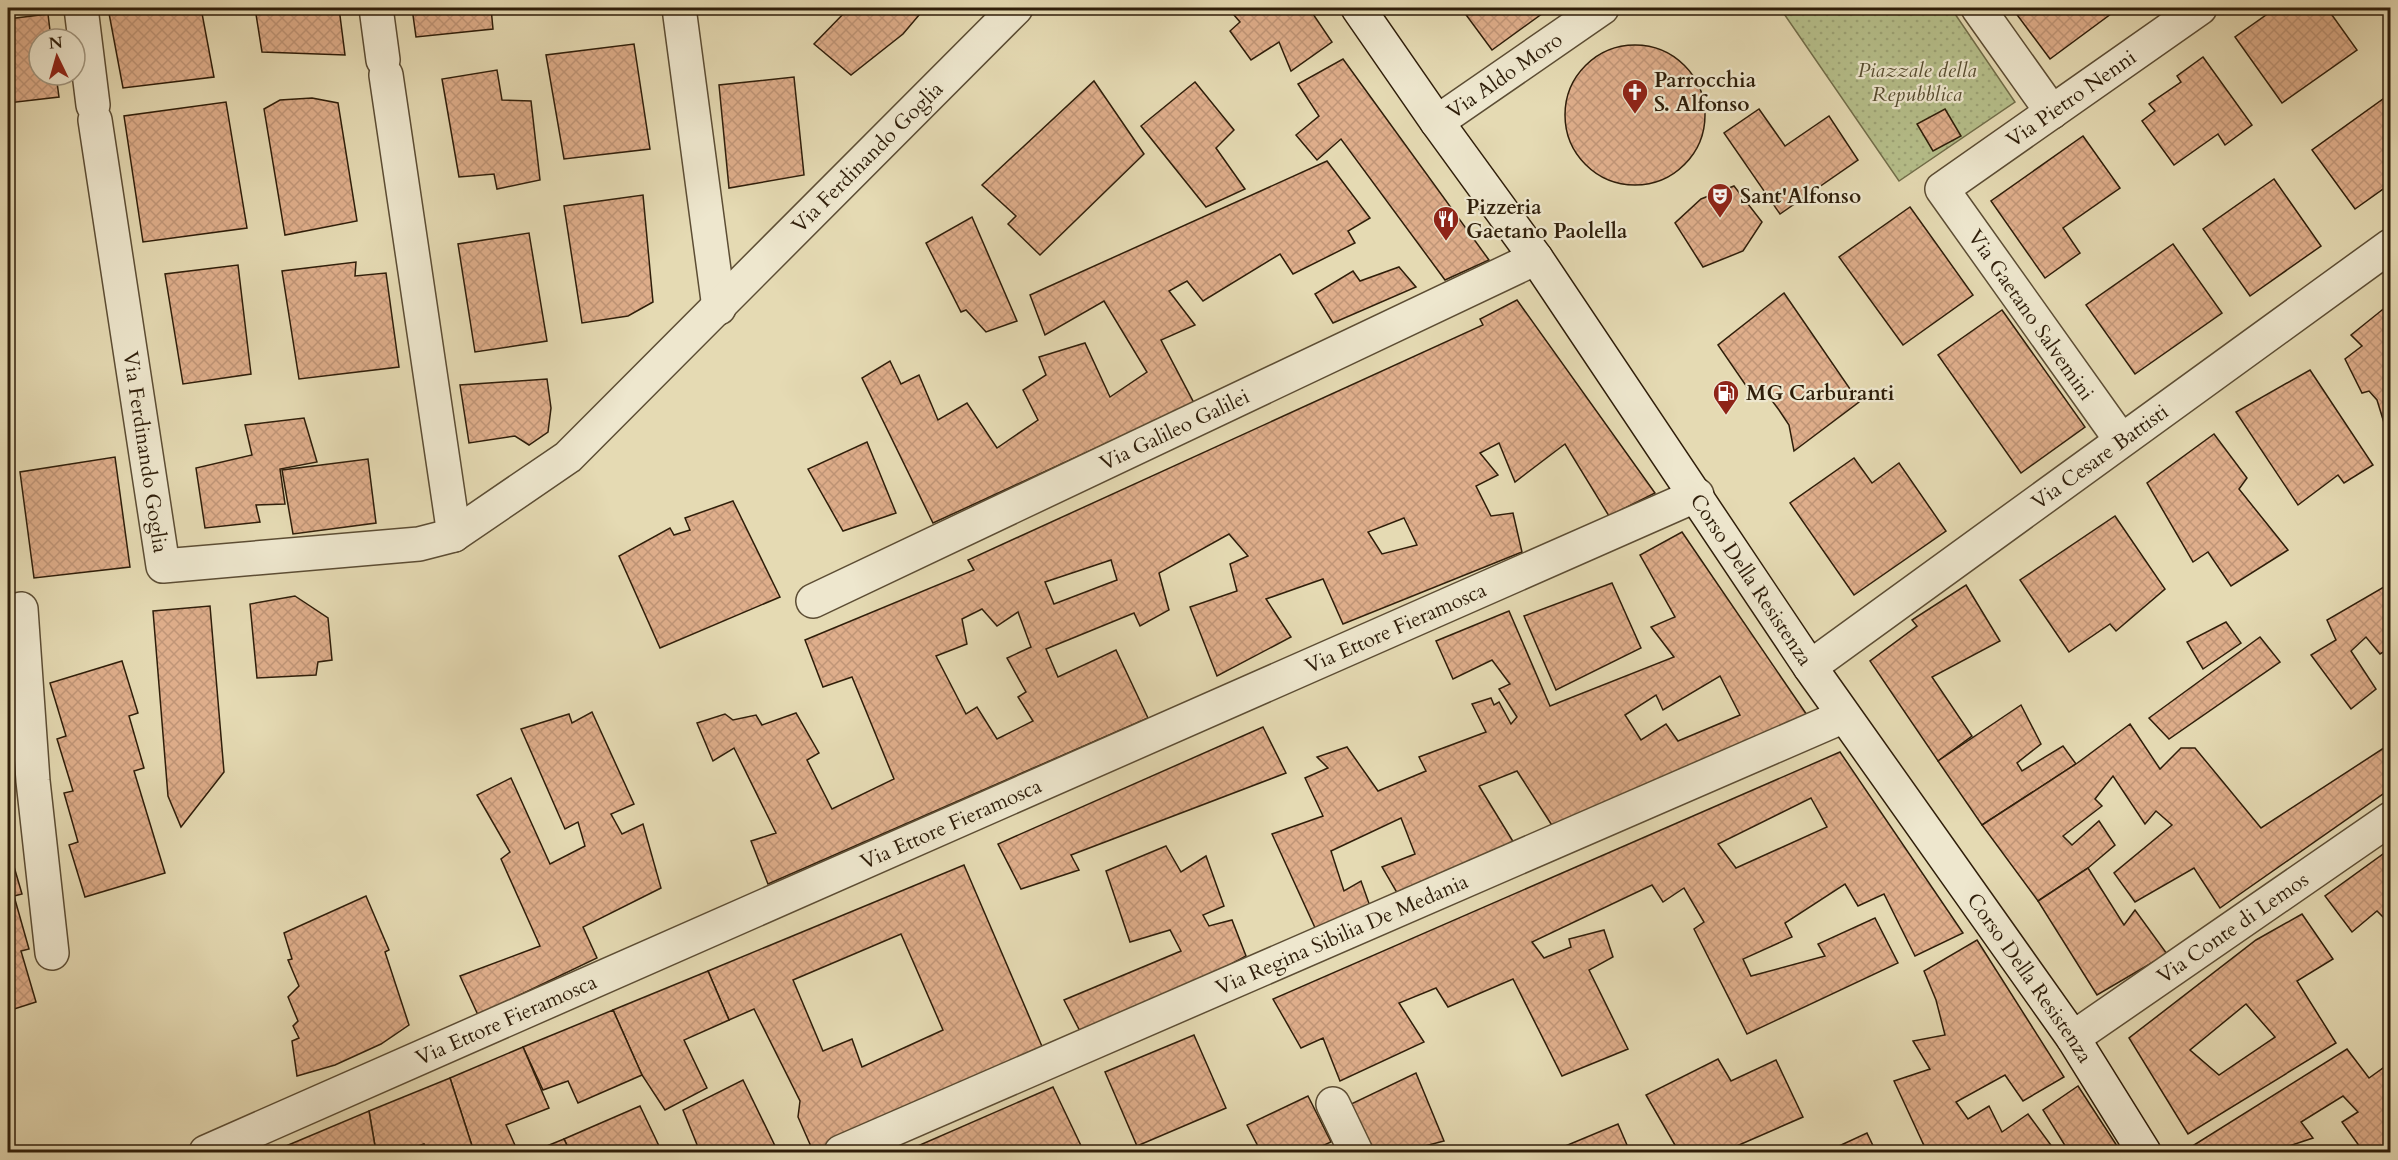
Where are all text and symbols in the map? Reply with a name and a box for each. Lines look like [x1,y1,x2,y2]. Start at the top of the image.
street label: Via Aldo Moro [1441,26,1568,126]
north arrow [27,27,87,87]
text: N [48,31,64,55]
street label: Via Pietro Nenni [2001,43,2142,154]
park label: Piazzale della Repubblica [1857,56,1977,109]
place label: Parrocchia S. Alfonso [1654,66,1757,119]
street label: Via Ferdinando Goglia [785,75,950,240]
church icon: Parrocchia S. Alfonso [1620,77,1650,115]
theatre icon: Sant'Alfonso [1705,181,1735,219]
place label: Sant'Alfonso [1740,182,1861,211]
place label: Pizzeria Gaetano Paolella [1466,193,1628,246]
restaurant icon: Pizzeria Gaetano Paolella [1431,204,1461,242]
street label: Via Gaetano Salvemini [1961,224,2101,407]
street label: Via Ferdinando Goglia [115,349,175,555]
fuel station icon: MG Carburanti [1711,378,1741,416]
place label: MG Carburanti [1746,379,1895,408]
street label: Via Galileo Galilei [1095,382,1254,478]
street label: Via Cesare Battisti [2026,398,2174,517]
street label: Corso Della Resistenza [1683,488,1819,672]
street label: Via Ettore Fieramosca [1301,576,1491,681]
street label: Via Ettore Fieramosca [856,772,1046,877]
street label: Via Conte di Lemos [2151,866,2315,991]
street label: Via Regina Sibilia De Medania [1211,867,1473,1002]
street label: Corso Della Resistenza [1960,887,2099,1069]
street label: Via Ettore Fieramosca [411,968,602,1073]

